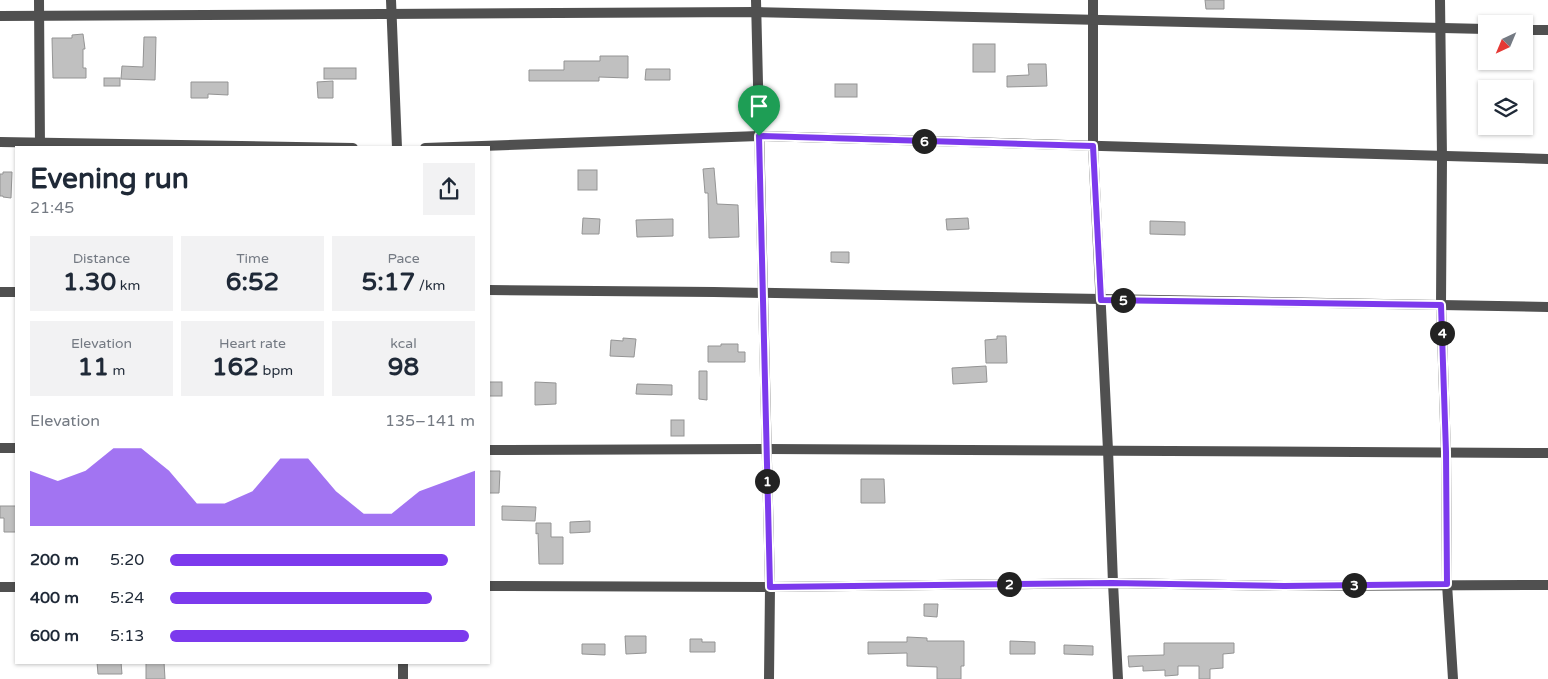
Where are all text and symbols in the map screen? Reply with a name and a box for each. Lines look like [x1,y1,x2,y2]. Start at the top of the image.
north arrow [1478,15,1532,70]
map controls [1478,15,1533,135]
button: layers [1478,80,1533,135]
pin [738,85,780,136]
icon: arrive [745,92,773,120]
pin: 6 [912,128,936,154]
text: 6 [920,133,929,150]
text: Evening run [30,162,189,196]
button: share [423,163,475,215]
text: 21:45 [30,198,74,218]
text: Distance [73,250,130,267]
text: Time [236,250,269,267]
text: Pace [387,250,420,267]
text: 1.30 [63,267,116,297]
text: 6:52 [226,267,279,297]
text: 5:17 [362,267,415,297]
text: km [116,277,140,294]
text: /km [415,277,445,294]
pin: 5 [1110,288,1136,312]
text: 5 [1119,292,1128,309]
pin: 4 [1430,320,1454,346]
text: 4 [1438,325,1447,342]
text: Elevation [71,335,132,352]
text: Heart rate [219,335,286,352]
text: kcal [390,335,417,352]
text: 11 [78,352,109,382]
text: 162 [212,352,259,382]
text: 98 [388,352,419,382]
text: m [109,362,125,379]
text: bpm [259,362,293,379]
text: Elevation [30,411,100,431]
text: 135–141 m [385,411,475,431]
pin: 1 [754,468,780,494]
text: 1 [763,473,772,490]
text: 200 m [30,550,79,570]
text: 5:20 [110,550,144,570]
pin: 2 [996,572,1022,596]
pin: 3 [1342,572,1366,598]
text: 2 [1005,576,1014,593]
text: 3 [1350,577,1359,594]
text: 400 m [30,588,79,608]
text: 5:24 [110,588,144,608]
text: 600 m [30,626,79,646]
text: 5:13 [110,626,144,646]

